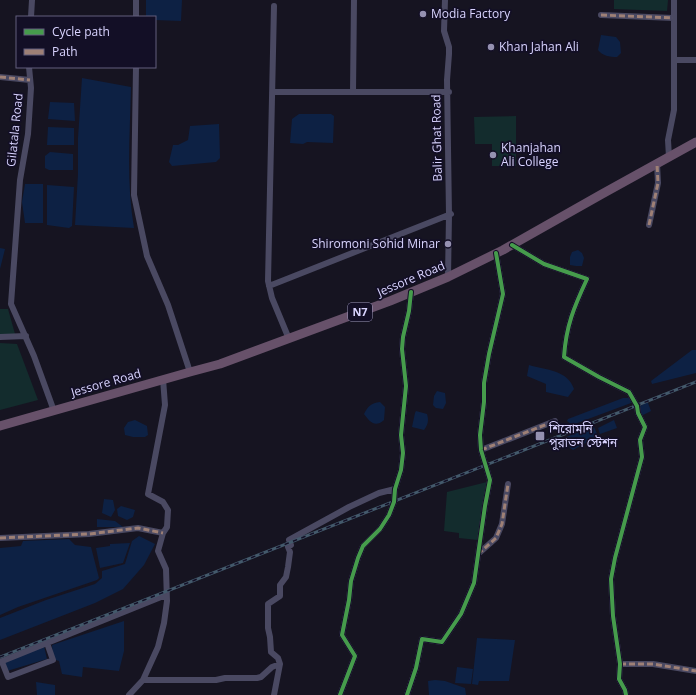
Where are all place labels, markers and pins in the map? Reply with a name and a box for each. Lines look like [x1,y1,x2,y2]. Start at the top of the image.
place label: Modia Factory [431,5,511,22]
marker: Modia Factory [418,9,428,19]
place label: Khan Jahan Ali [499,38,579,55]
marker: Khan Jahan Ali [486,42,496,52]
place label: Khanjahan Ali College [501,139,561,170]
marker: Khanjahan Ali College [488,150,498,160]
place label: Shiromoni Sohid Minar [312,235,440,252]
marker: Shiromoni Sohid Minar [443,239,453,249]
place label: শিরোমনি পুরাতন স্টেশন [548,420,618,451]
marker: শিরোমনি পুরাতন স্টেশন [534,430,546,442]

